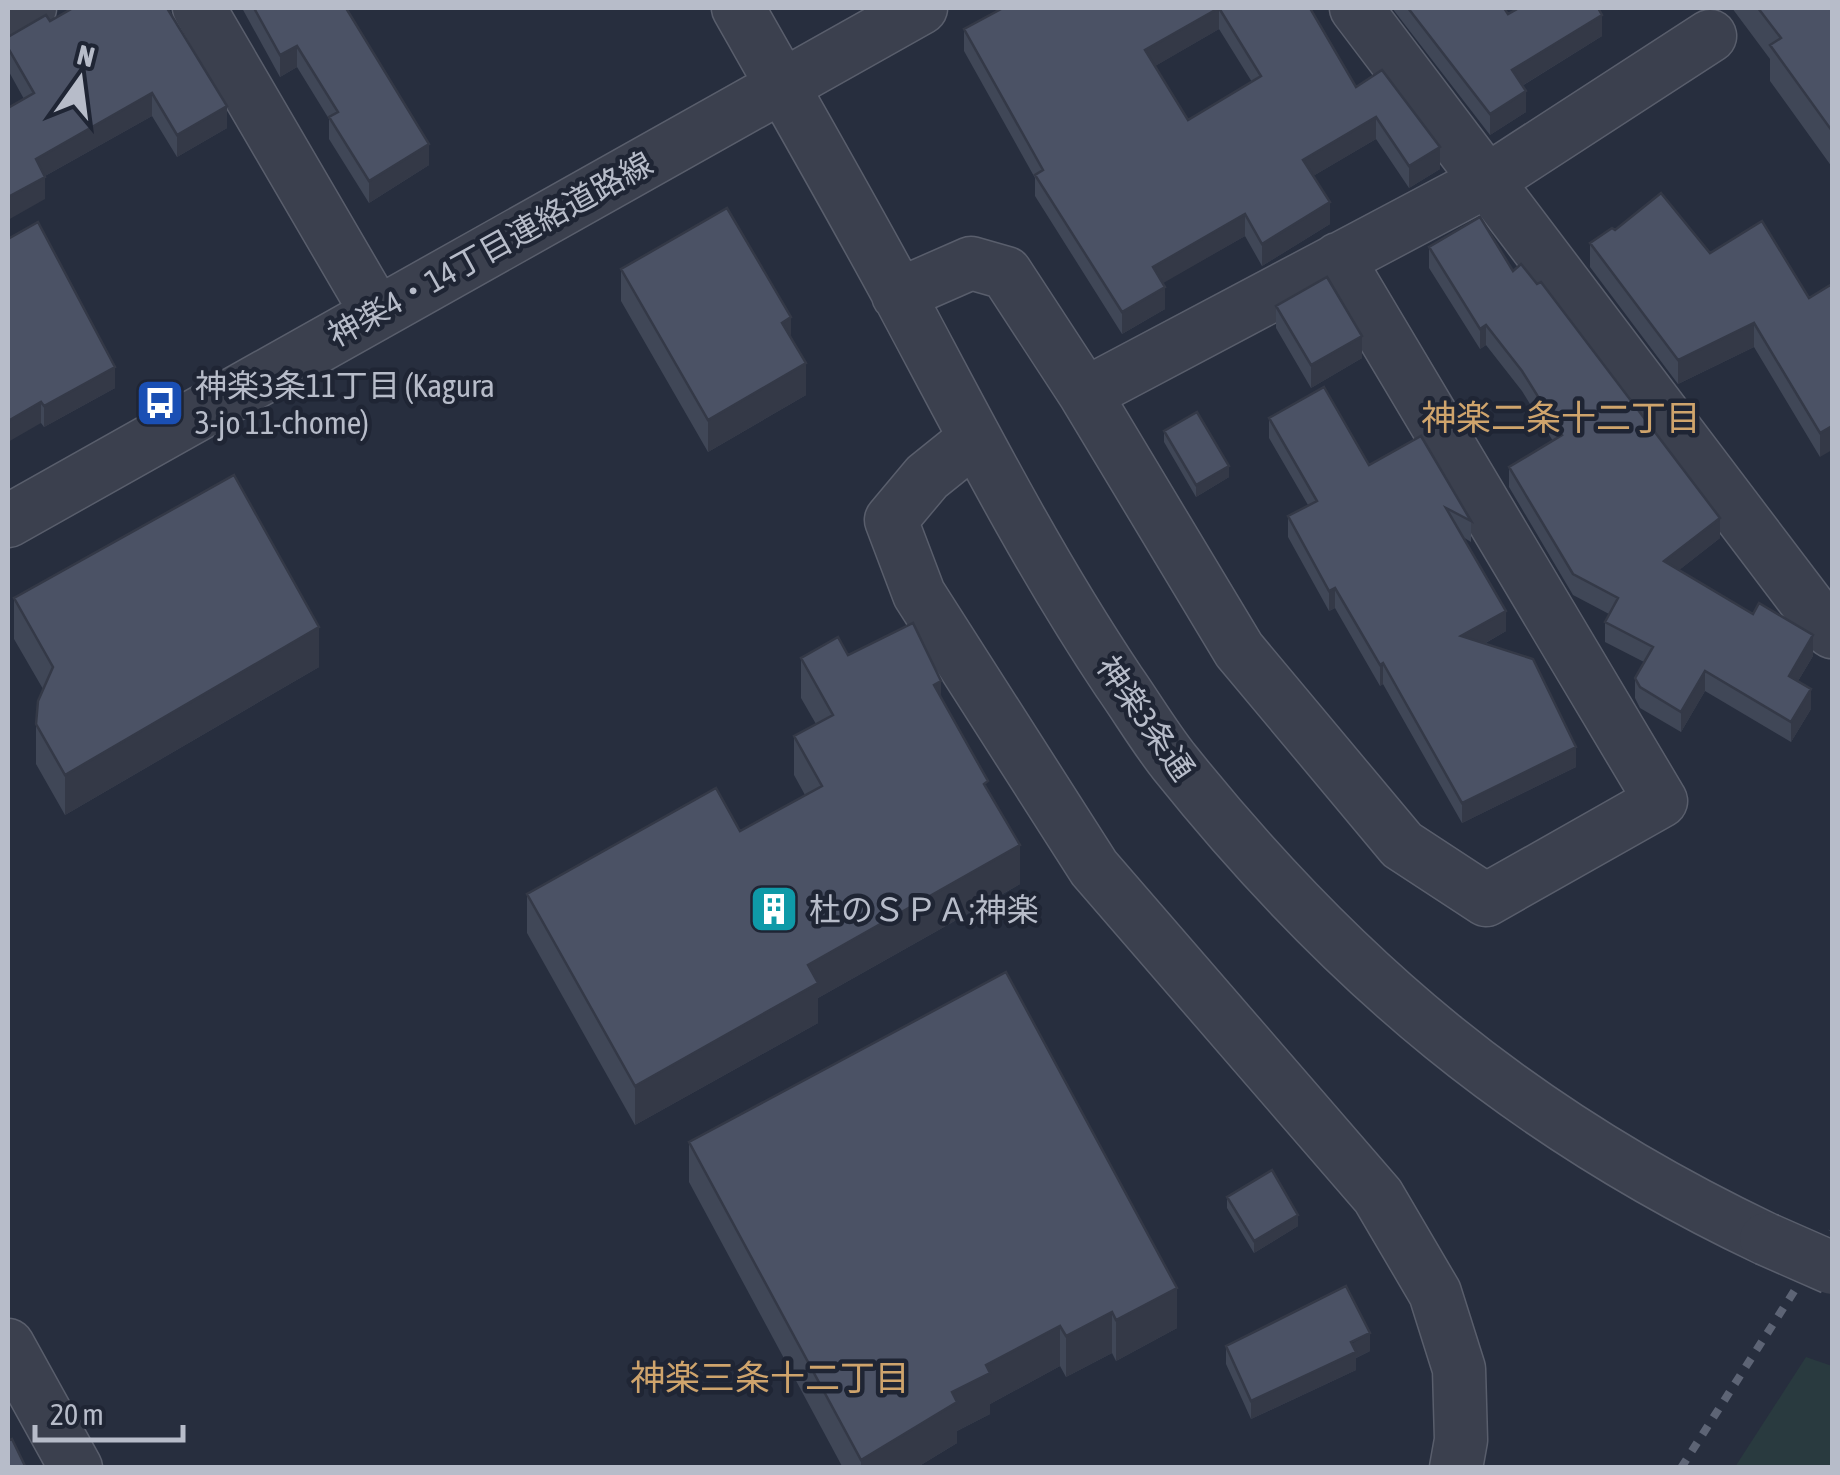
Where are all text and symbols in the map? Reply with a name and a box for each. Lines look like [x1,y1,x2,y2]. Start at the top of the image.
north arrow [30,30,130,130]
text: N [74,38,98,73]
street label: 神楽4・14丁目連絡道路線 [321,144,659,354]
place label: 神楽3条11丁目 (Kagura 3-jo 11-chome) [195,367,495,441]
bus stop icon: 神楽3条11丁目 (Kagura 3-jo 11-chome) [134,377,186,429]
district label: 神楽二条十二丁目 [1421,397,1701,437]
street label: 神楽3条通 [1090,649,1202,787]
building icon: 杜のＳＰＡ;神楽 [748,883,800,935]
place label: 杜のＳＰＡ;神楽 [809,891,1039,928]
district label: 神楽三条十二丁目 [630,1357,910,1397]
scale bar [35,1380,182,1442]
text: 20 m [50,1397,104,1431]

